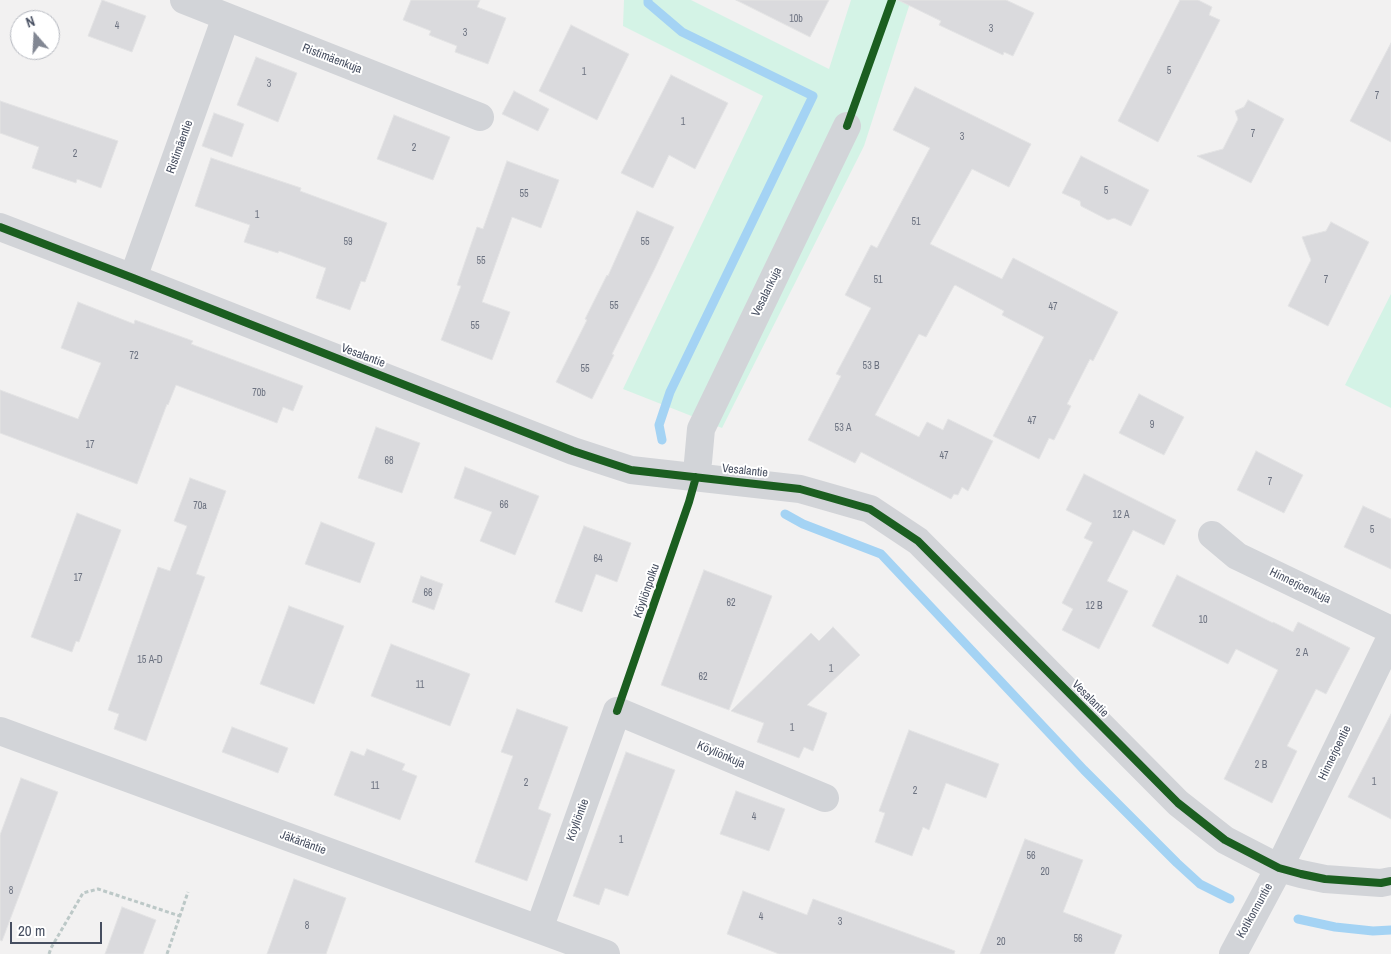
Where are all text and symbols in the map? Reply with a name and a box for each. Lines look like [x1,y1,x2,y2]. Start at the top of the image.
north arrow [10,10,60,60]
text: N [24,12,37,32]
house number: 10b [789,13,803,25]
house number: 4 [115,20,119,32]
house number: 3 [989,23,993,35]
house number: 3 [463,27,467,39]
street label: Ristimäenkuja [300,41,364,77]
house number: 5 [1167,65,1171,77]
house number: 1 [582,66,586,78]
house number: 3 [267,78,271,90]
house number: 7 [1375,90,1379,102]
house number: 1 [681,116,685,128]
street label: Ristimäentie [164,118,196,176]
house number: 7 [1251,128,1255,140]
house number: 3 [960,131,964,143]
house number: 2 [412,142,416,154]
house number: 2 [73,148,77,160]
house number: 5 [1104,185,1108,197]
house number: 55 [519,188,529,200]
house number: 1 [255,209,259,221]
house number: 51 [911,216,921,228]
house number: 59 [343,236,353,248]
house number: 55 [640,236,650,248]
house number: 55 [476,255,486,267]
street label: Vesalankuja [749,265,785,319]
house number: 51 [873,274,883,286]
house number: 7 [1324,274,1328,286]
house number: 55 [609,300,619,312]
house number: 47 [1048,301,1058,313]
house number: 55 [470,320,480,332]
street label: Vesalantie [339,341,387,371]
house number: 72 [129,350,139,362]
house number: 53 B [863,360,879,372]
house number: 55 [580,363,590,375]
house number: 70b [252,387,266,399]
house number: 47 [1027,415,1037,427]
house number: 9 [1150,419,1154,431]
house number: 53 A [835,422,851,434]
house number: 17 [85,439,95,451]
house number: 47 [939,450,949,462]
house number: 68 [384,455,394,467]
street label: Vesalantie [721,461,769,481]
house number: 7 [1268,476,1272,488]
house number: 66 [499,499,509,511]
house number: 70a [193,500,207,512]
house number: 12 A [1113,509,1129,521]
house number: 5 [1370,524,1374,536]
house number: 64 [593,553,603,565]
street label: Köyliönpolku [631,562,663,620]
street label: Hinnerjoenkuja [1267,565,1333,607]
house number: 17 [73,572,83,584]
house number: 66 [423,587,433,599]
house number: 62 [726,597,736,609]
house number: 12 B [1086,600,1102,612]
house number: 10 [1198,614,1208,626]
house number: 2 A [1296,647,1308,659]
house number: 15 A-D [137,654,163,666]
house number: 1 [829,663,833,675]
house number: 62 [698,671,708,683]
street label: Vesalantie [1069,678,1111,720]
house number: 11 [416,679,424,691]
house number: 1 [790,722,794,734]
street label: Hinnerjoentie [1316,723,1354,783]
street label: Köyliönkuja [695,738,747,772]
house number: 2 B [1255,759,1267,771]
house number: 1 [1372,776,1376,788]
house number: 2 [524,777,528,789]
house number: 11 [371,780,379,792]
house number: 2 [913,785,917,797]
street label: Köyliöntie [564,797,592,843]
house number: 4 [752,811,756,823]
street label: Jäkärläntie [278,828,328,858]
house number: 1 [619,834,623,846]
house number: 56 [1026,850,1036,862]
house number: 20 [1040,866,1050,878]
street label: Kotikonnuntie [1234,881,1276,941]
house number: 8 [9,885,13,897]
house number: 4 [759,911,763,923]
scale bar [12,912,105,944]
house number: 3 [838,916,842,928]
text: 20 m [18,920,45,941]
house number: 8 [305,920,309,932]
house number: 56 [1073,933,1083,945]
house number: 20 [996,936,1006,948]

